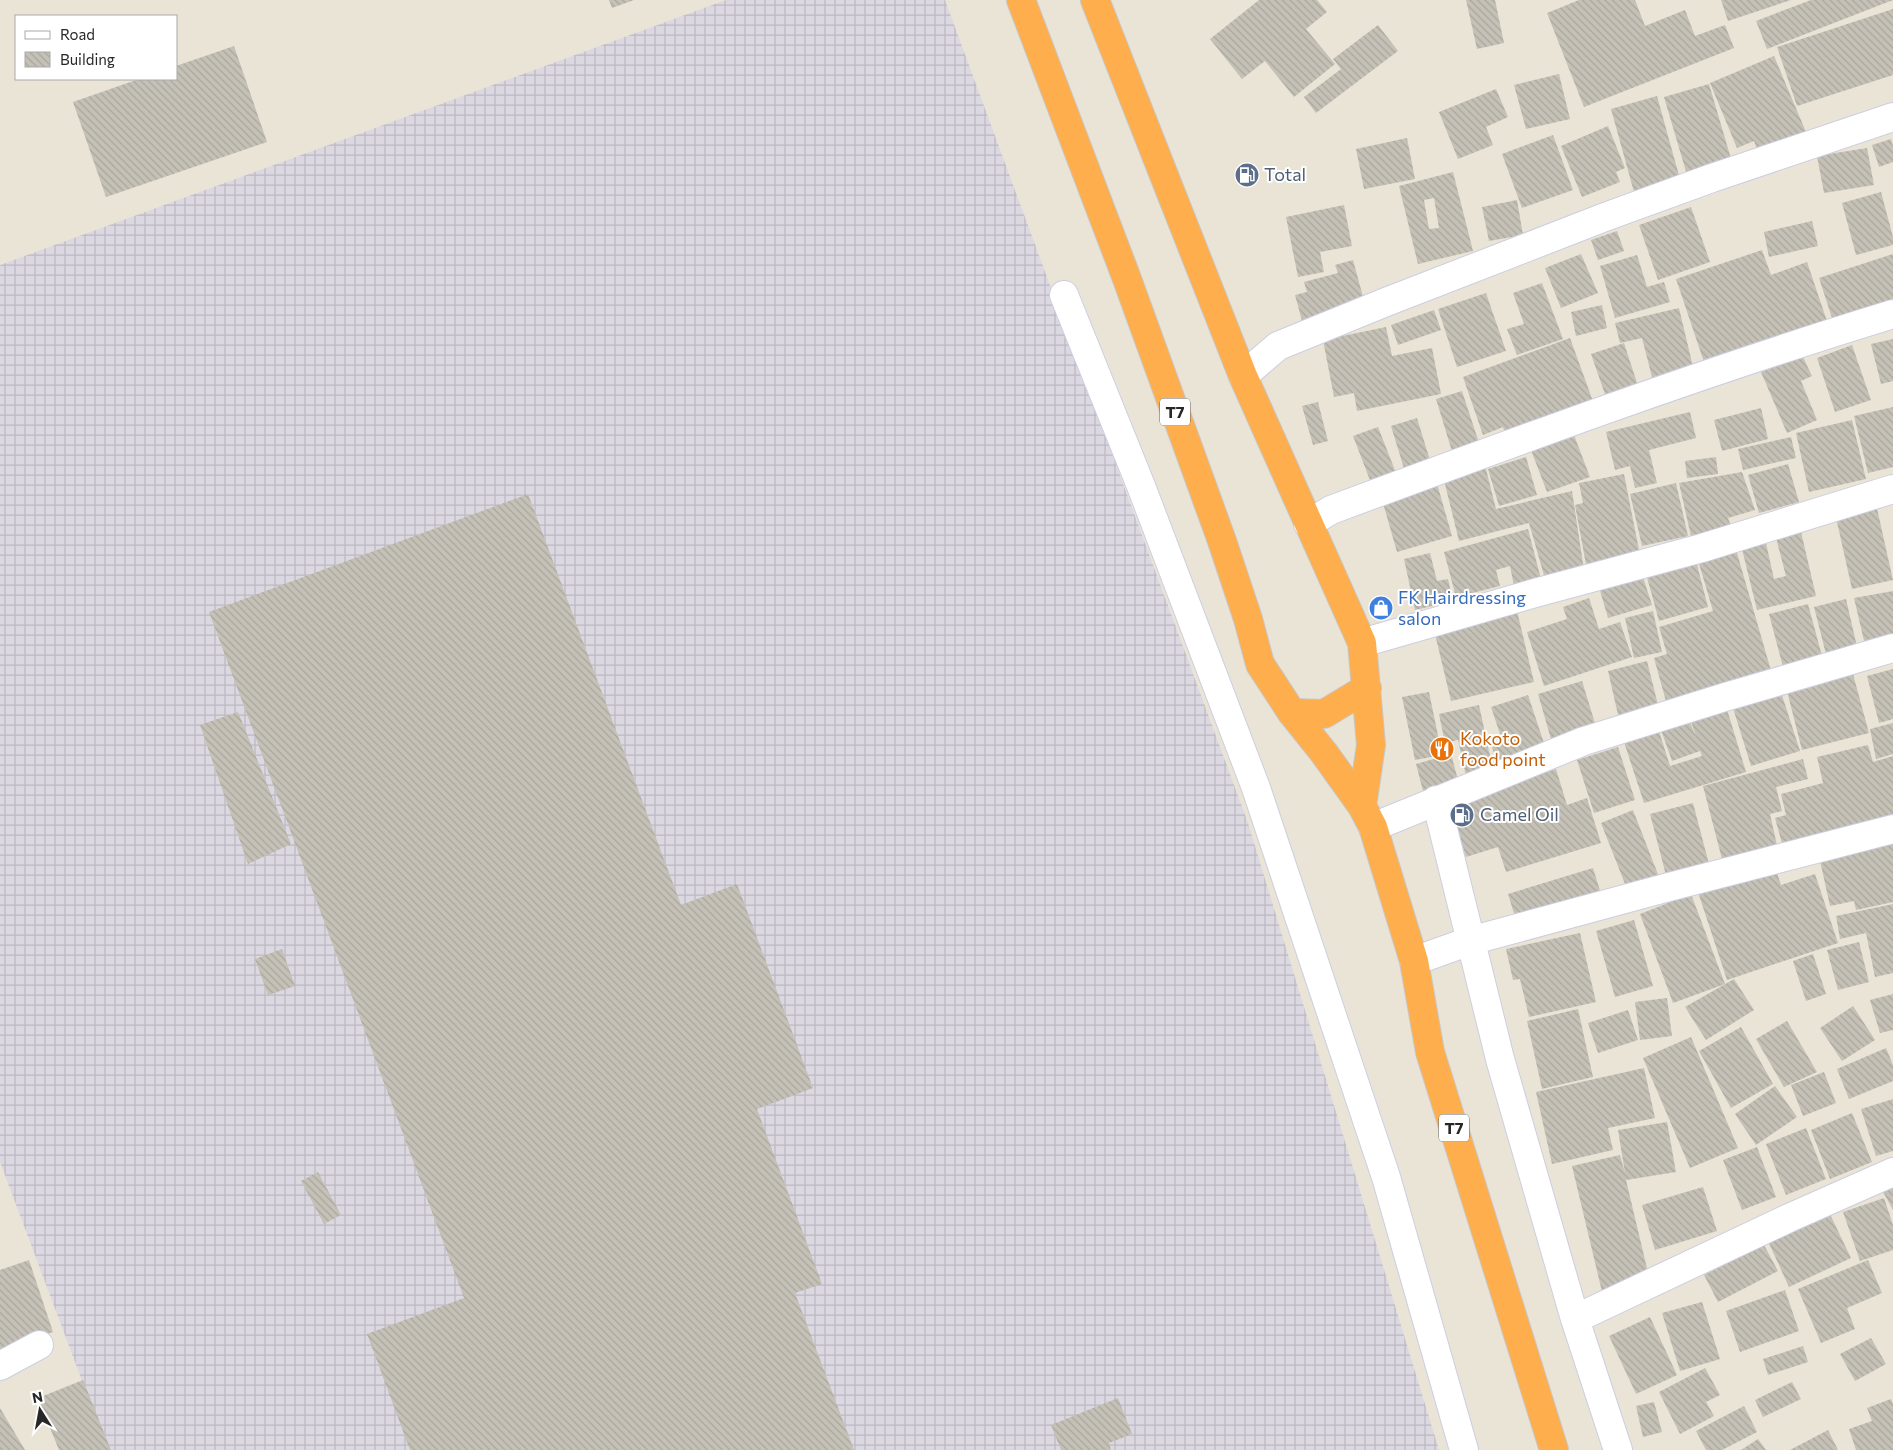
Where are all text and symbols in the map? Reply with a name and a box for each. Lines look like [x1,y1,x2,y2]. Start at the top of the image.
legend [15,15,178,80]
text: Road [60,25,95,43]
text: Building [60,50,115,68]
fuel station icon: Total [1234,162,1260,188]
place label: Total [1264,163,1306,185]
road number: T7 [1160,398,1190,426]
place label: FK Hairdressing salon [1398,586,1526,629]
shop icon: FK Hairdressing salon [1368,595,1394,621]
place label: Kokoto food point [1460,727,1546,770]
restaurant icon: Kokoto food point [1429,736,1455,762]
fuel station icon: Camel Oil [1449,802,1475,828]
place label: Camel Oil [1480,803,1559,825]
road number: T7 [1439,1114,1469,1142]
north arrow [15,1385,65,1435]
text: N [31,1387,44,1406]

